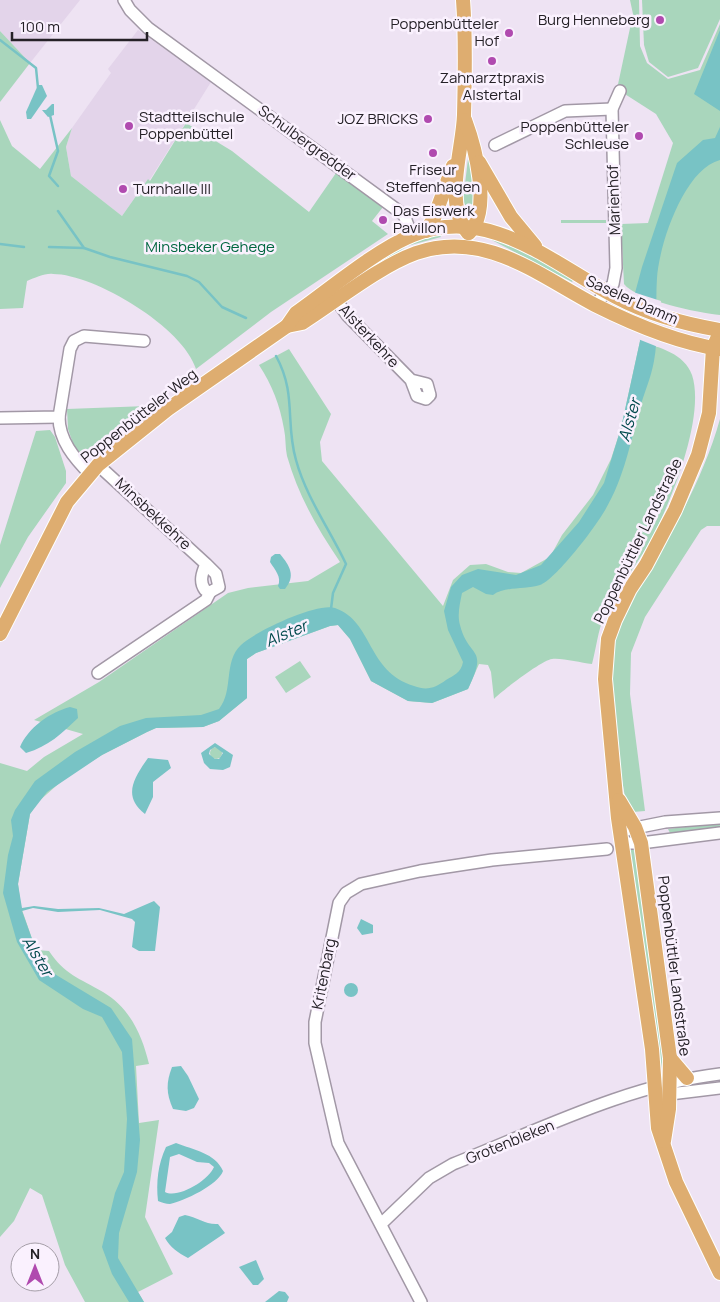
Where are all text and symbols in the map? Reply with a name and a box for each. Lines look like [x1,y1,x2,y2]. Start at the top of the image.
place label: Burg Henneberg [538,9,650,30]
scale bar [12,10,148,42]
place label: Poppenbütteler Hof [391,13,500,51]
marker: Burg Henneberg [654,14,666,26]
text: 100 m [20,16,60,37]
marker: Poppenbütteler Hof [503,27,515,39]
marker: Zahnarztpraxis Alstertal [486,55,498,67]
place label: Zahnarztpraxis Alstertal [440,67,544,105]
street label: Schulbergredder [254,100,361,186]
place label: Stadtteilschule Poppenbüttel [139,106,245,144]
place label: JOZ BRICKS [337,108,418,129]
marker: JOZ BRICKS [422,113,434,125]
place label: Poppenbütteler Schleuse [521,116,630,154]
marker: Stadtteilschule Poppenbüttel [123,120,135,132]
marker: Poppenbütteler Schleuse [633,130,645,142]
marker: Friseur Steffenhagen [427,147,439,159]
place label: Friseur Steffenhagen [386,159,480,197]
street label: Marienhof [602,164,625,236]
place label: Turnhalle III [133,178,211,199]
marker: Turnhalle III [117,183,129,195]
place label: Das Eiswerk Pavillon [393,200,475,238]
marker: Das Eiswerk Pavillon [377,214,389,226]
park label: Minsbeker Gehege [145,236,275,257]
street label: Saseler Damm [583,270,682,329]
street label: Alsterkehre [334,299,404,372]
street label: Poppenbütteler Weg [76,364,201,468]
water label: Alster [612,394,646,444]
street label: Poppenbüttler Landstraße [588,454,687,627]
street label: Minsbekkehre [111,473,196,555]
water label: Alster [262,614,312,652]
street label: Poppenbüttler Landstraße [653,875,696,1058]
water label: Alster [17,932,60,982]
street label: Kritenbarg [306,936,341,1011]
street label: Grotenbleken [462,1114,557,1169]
north arrow [10,1242,60,1292]
text: N [30,1244,40,1263]

